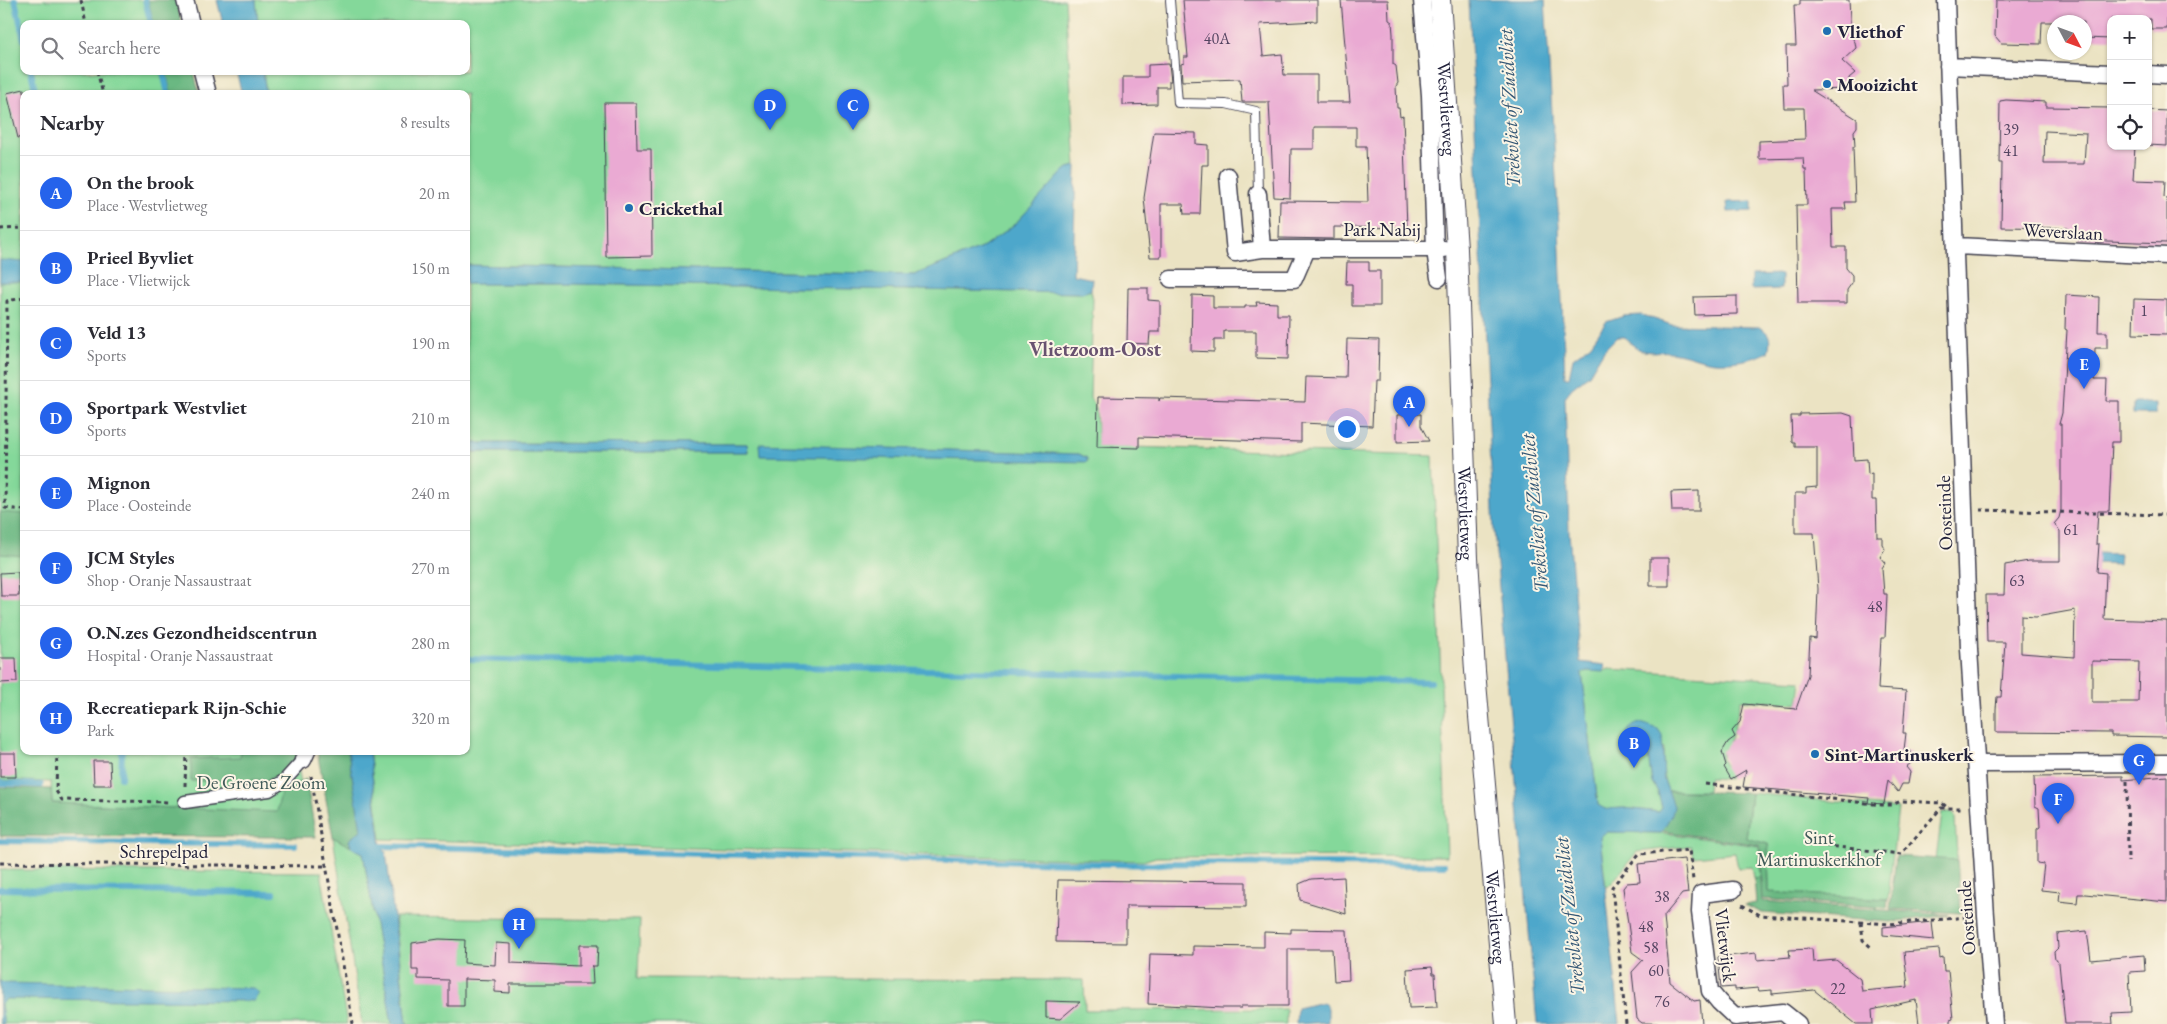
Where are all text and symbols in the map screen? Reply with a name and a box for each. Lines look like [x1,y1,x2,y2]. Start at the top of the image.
north arrow [2047,15,2092,60]
map controls [2107,15,2152,150]
button: + [2107,15,2152,60]
place label: Vliethof [1837,19,1905,44]
search box [20,20,470,75]
marker: Vliethof [1821,25,1833,37]
water label: Trekvliet of Zuidvliet [1492,27,1526,188]
house number: 40A [1204,28,1231,49]
icon: search [38,34,66,62]
text: Search here [78,35,160,60]
button: − [2107,60,2152,105]
street label: Westvlietweg [1431,61,1463,157]
place label: Mooizicht [1837,72,1918,97]
marker: Mooizicht [1821,78,1833,90]
pin: D [754,89,786,130]
pin: C [837,89,869,130]
button: locate [2107,105,2152,150]
text: Nearby [40,109,104,136]
text: 8 results [400,112,450,133]
house number: 39 [2003,119,2019,140]
house number: 41 [2003,140,2019,161]
text: On the brook [87,170,194,195]
text: A [50,183,62,204]
text: 20 m [419,183,450,204]
text: Place · Westvlietweg [87,195,207,216]
place label: Crickethal [639,196,724,221]
marker: Crickethal [623,202,635,214]
street label: Park Nabij [1343,217,1421,242]
street label: Weverslaan [2022,217,2104,246]
text: Prieel Byvliet [87,245,194,270]
text: B [51,258,61,279]
text: 150 m [411,258,450,279]
text: Place · Vlietwijck [87,270,190,291]
house number: 1 [2140,300,2148,321]
text: Veld 13 [87,320,146,345]
text: C [50,333,62,354]
text: 190 m [411,333,450,354]
district label: Vlietzoom-Oost [1029,336,1162,362]
text: Sports [87,345,126,366]
pin: E [2068,348,2100,389]
pin: A [1393,386,1425,427]
text: Sportpark Westvliet [87,395,247,420]
text: D [50,408,62,429]
text: 210 m [411,408,450,429]
your location [1334,416,1360,442]
text: Sports [87,420,126,441]
water label: Trekvliet of Zuidvliet [1514,432,1554,593]
street label: Westvlietweg [1452,466,1480,562]
text: Mignon [87,470,151,495]
street label: Oosteinde [1931,475,1958,551]
text: E [51,483,61,504]
text: 240 m [411,483,450,504]
text: Place · Oosteinde [87,495,191,516]
house number: 61 [2063,519,2079,540]
text: JCM Styles [87,545,175,570]
text: F [52,558,60,579]
text: 270 m [411,558,450,579]
text: Shop · Oranje Nassaustraat [87,570,251,591]
house number: 63 [2009,570,2025,591]
house number: 48 [1867,596,1883,617]
text: O.N.zes Gezondheidscentrun [87,620,317,645]
text: G [50,633,62,654]
text: 280 m [411,633,450,654]
text: Hospital · Oranje Nassaustraat [87,645,273,666]
text: Recreatiepark Rijn-Schie [87,695,286,720]
text: H [50,708,62,729]
text: 320 m [411,708,450,729]
text: Park [87,720,114,741]
pin: B [1618,727,1650,768]
place label: Sint-Martinuskerk [1825,742,1974,767]
pin: G [2123,744,2155,785]
marker: Sint-Martinuskerk [1809,748,1821,760]
park label: De Groene Zoom [197,770,326,795]
pin: F [2042,783,2074,824]
park label: Sint Martinuskerkhof [1757,825,1883,872]
water label: Trekvliet of Zuidvliet [1548,835,1590,996]
street label: Schrepelpad [120,839,209,864]
street label: Westvlietweg [1480,869,1513,966]
street label: Oosteinde [1951,880,1982,956]
house number: 38 [1654,886,1670,907]
street label: Vlietwijck [1709,907,1743,984]
pin: H [503,908,535,949]
house number: 48 [1638,916,1654,937]
house number: 58 [1643,937,1659,958]
house number: 60 [1648,960,1664,981]
house number: 22 [1830,978,1846,999]
house number: 76 [1654,991,1670,1012]

